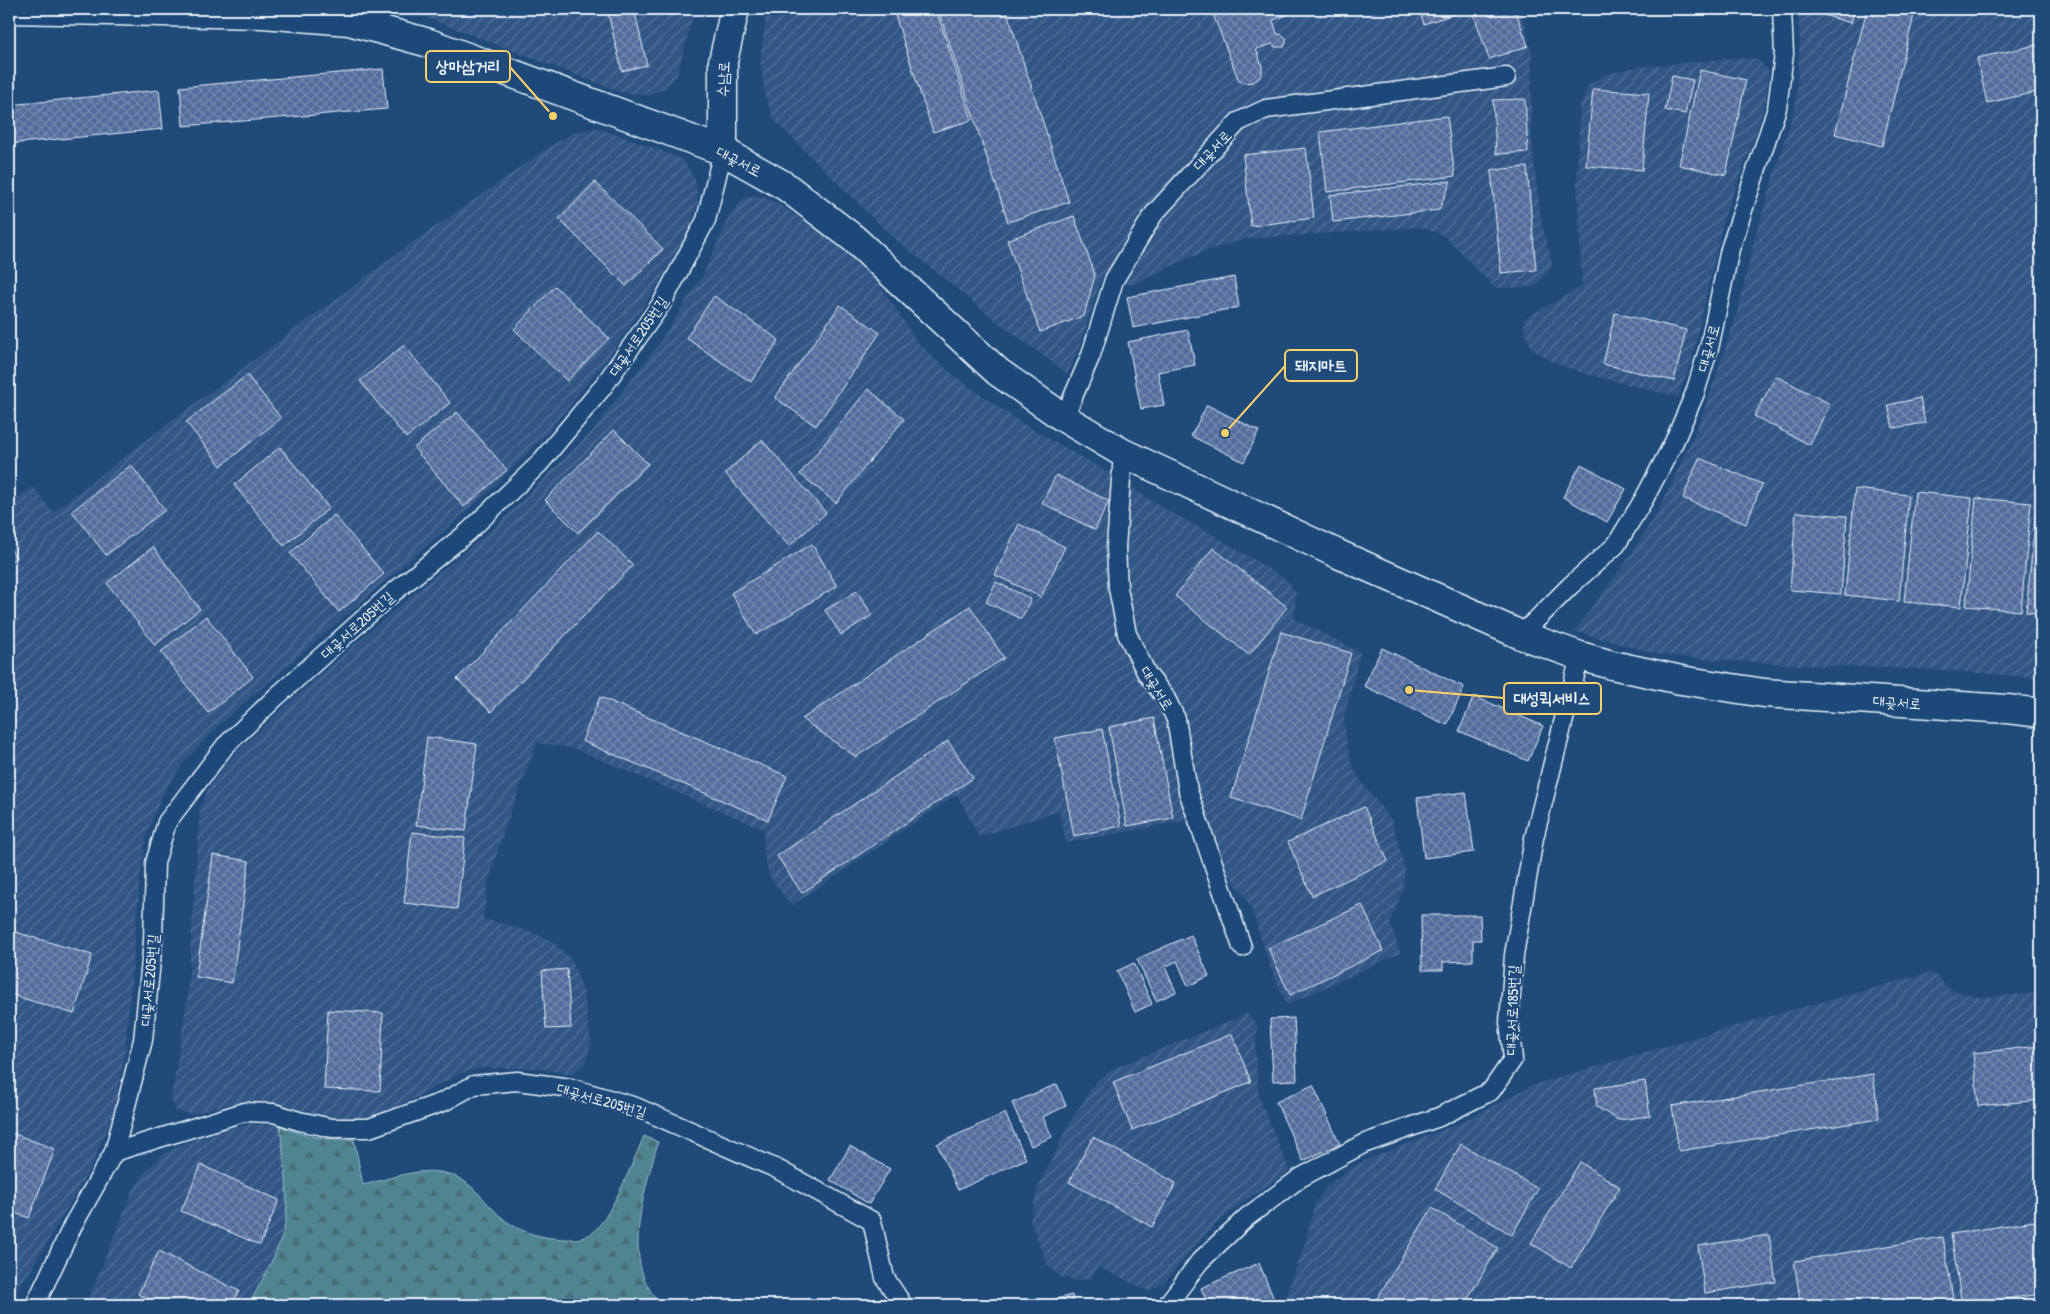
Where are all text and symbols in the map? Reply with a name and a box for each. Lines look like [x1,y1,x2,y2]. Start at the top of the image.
callout: 상마삼거리 [426,51,510,82]
text: 상마삼거리 [436,55,500,77]
street label: 수남로 [712,61,734,97]
street label: 대곶서로 [1188,125,1236,175]
street label: 대곶서로 [713,141,765,181]
street label: 대곶서로205번길 [603,292,673,380]
street label: 대곶서로 [1692,322,1724,374]
callout: 돼지마트 [1285,350,1357,381]
text: 돼지마트 [1295,354,1347,376]
street label: 대곶서로205번길 [316,586,398,664]
street label: 대곶서로 [1135,662,1179,714]
callout: 대성퀵서비스 [1504,683,1601,714]
text: 대성퀵서비스 [1513,687,1591,709]
street label: 대곶서로 [1872,690,1922,714]
street label: 대곶서로205번길 [135,933,163,1027]
street label: 대곶서로185번길 [1500,964,1524,1056]
street label: 대곶서로205번길 [555,1077,649,1123]

